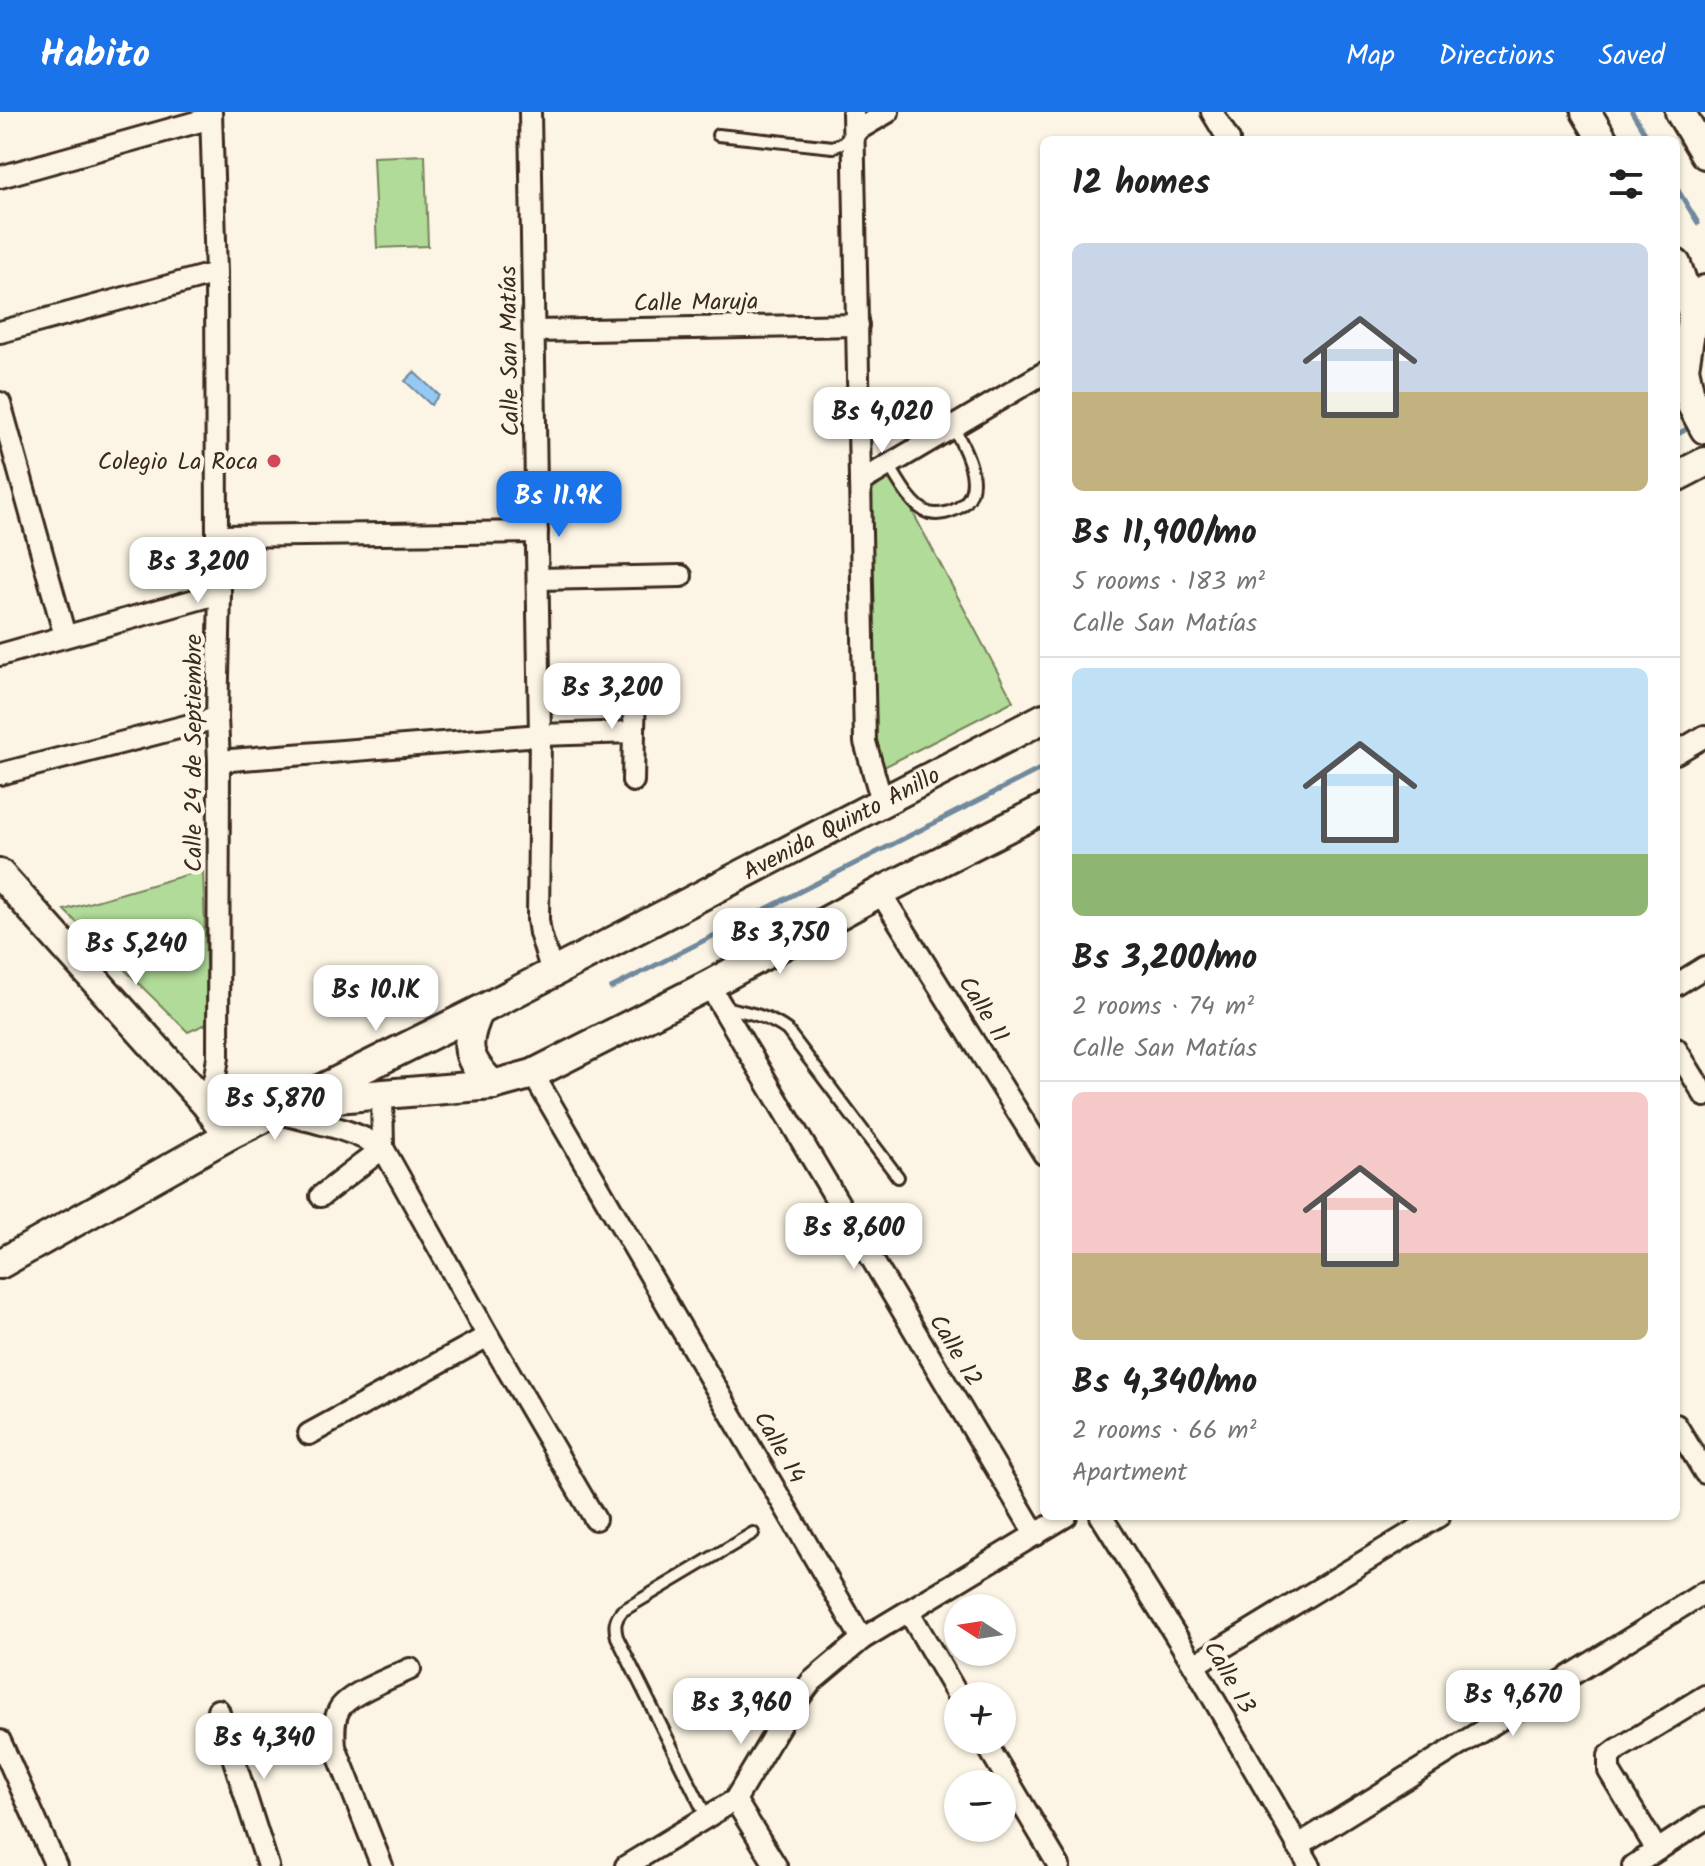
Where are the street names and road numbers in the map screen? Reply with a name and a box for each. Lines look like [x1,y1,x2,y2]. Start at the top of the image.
street label: Calle San Matías [490,265,531,437]
street label: Calle Maruja [633,283,759,324]
street label: Calle 24 de Septiembre [175,634,214,872]
street label: Avenida Quinto Anillo [736,757,948,892]
street label: Calle 11 [947,969,1019,1051]
street label: Calle 12 [918,1307,992,1395]
street label: Calle 14 [742,1404,815,1492]
street label: Calle 13 [1192,1634,1265,1722]

